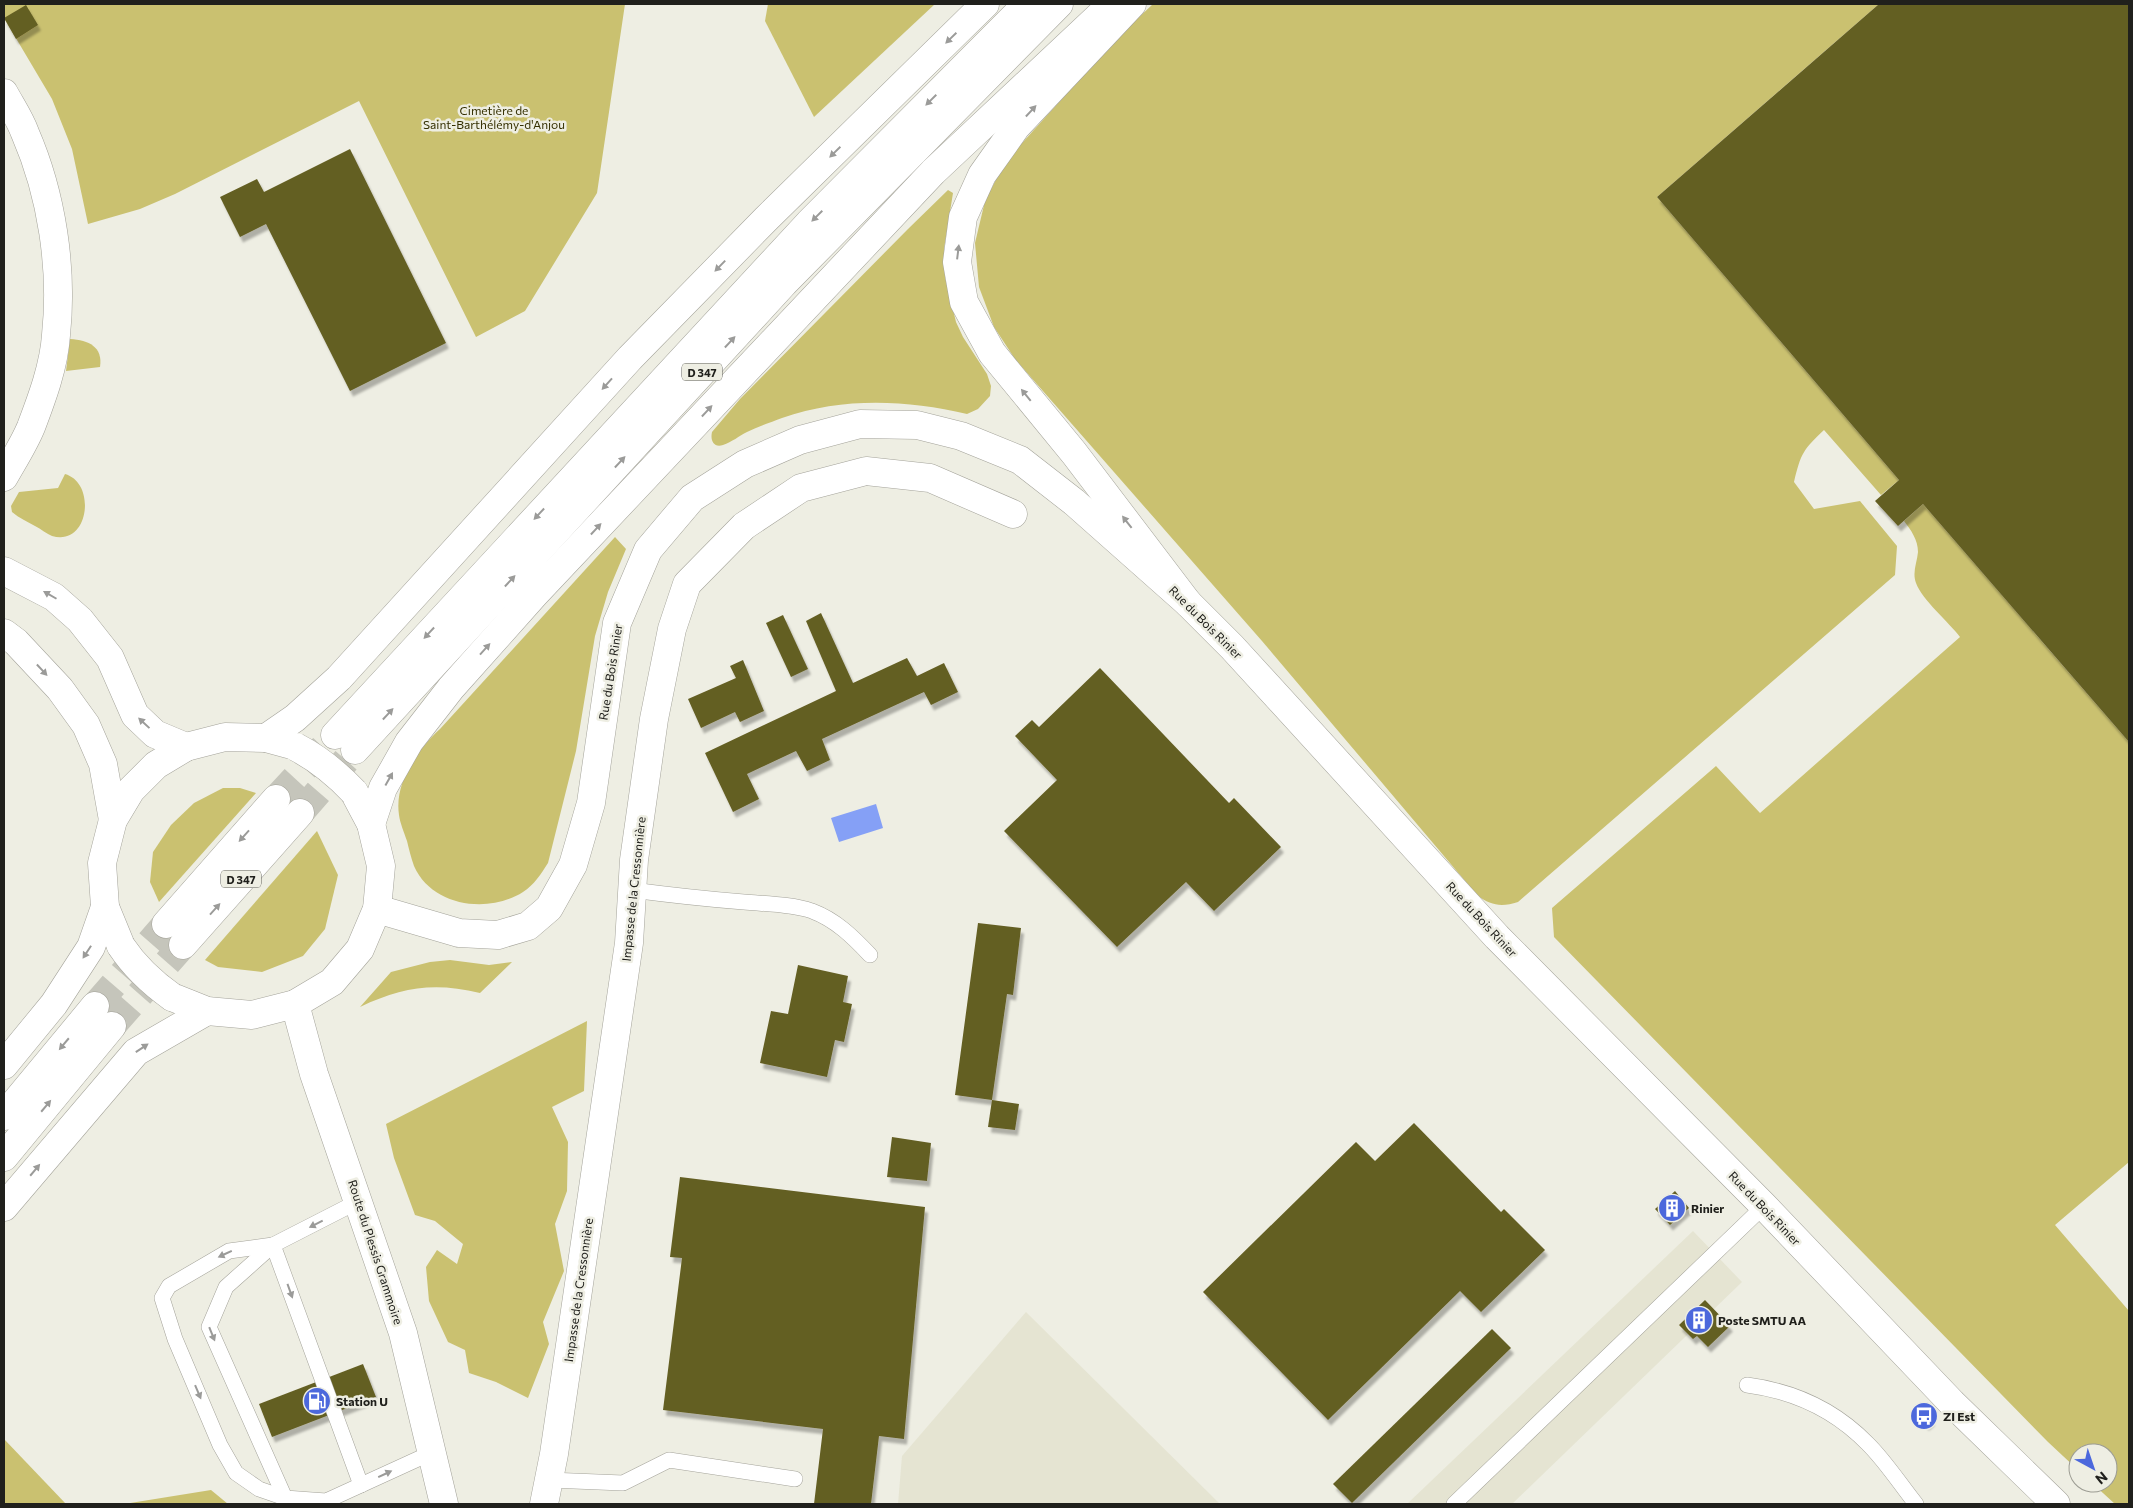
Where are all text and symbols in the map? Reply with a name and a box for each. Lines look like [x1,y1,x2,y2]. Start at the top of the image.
one-way arrow [945,32,957,44]
one-way arrow [925,94,937,106]
park label: Cimetière de Saint-Barthélémy-d'Anjou [423,103,565,131]
one-way arrow [1025,106,1037,118]
one-way arrow [829,146,841,158]
one-way arrow [811,210,823,222]
one-way arrow [954,244,962,260]
one-way arrow [714,260,726,272]
one-way arrow [724,337,736,349]
road number: D 347 [682,364,722,381]
one-way arrow [601,377,613,389]
one-way arrow [1020,389,1031,402]
one-way arrow [701,405,713,417]
one-way arrow [614,456,626,468]
one-way arrow [533,508,545,520]
one-way arrow [1121,516,1132,529]
one-way arrow [590,524,602,536]
one-way arrow [504,576,516,588]
street label: Rue du Bois Rinier [1167,583,1245,661]
one-way arrow [42,591,57,599]
street label: Rue du Bois Rinier [595,623,625,721]
one-way arrow [423,627,435,639]
one-way arrow [480,642,491,655]
one-way arrow [36,664,48,676]
one-way arrow [382,708,394,720]
one-way arrow [138,717,150,729]
one-way arrow [384,772,393,785]
street label: Impasse de la Cressonnière [618,816,648,962]
one-way arrow [238,829,250,841]
road number: D 347 [221,871,261,888]
street label: Rue du Bois Rinier [1444,879,1520,959]
one-way arrow [209,903,221,915]
one-way arrow [82,945,91,959]
one-way arrow [58,1037,69,1050]
one-way arrow [136,1043,149,1053]
one-way arrow [40,1100,51,1113]
one-way arrow [30,1164,41,1177]
street label: Rue du Bois Rinier [1726,1168,1804,1248]
street label: Route du Plessis Grammoire [346,1178,406,1326]
building icon: Rinier [1657,1193,1687,1223]
place label: Rinier [1691,1201,1724,1215]
street label: Impasse de la Cressonnière [561,1217,595,1363]
one-way arrow [309,1220,323,1228]
one-way arrow [218,1250,232,1258]
one-way arrow [286,1284,294,1299]
building icon: Poste SMTU AA [1684,1305,1714,1335]
place label: Poste SMTU AA [1718,1313,1806,1327]
one-way arrow [208,1327,216,1342]
one-way arrow [194,1385,202,1399]
fuel station icon: Station U [302,1386,332,1416]
place label: Station U [336,1394,388,1408]
bus stop icon: ZI Est [1909,1401,1939,1431]
place label: ZI Est [1943,1409,1975,1423]
north arrow [2068,1443,2118,1493]
text: N [2092,1468,2111,1488]
one-way arrow [378,1470,392,1478]

